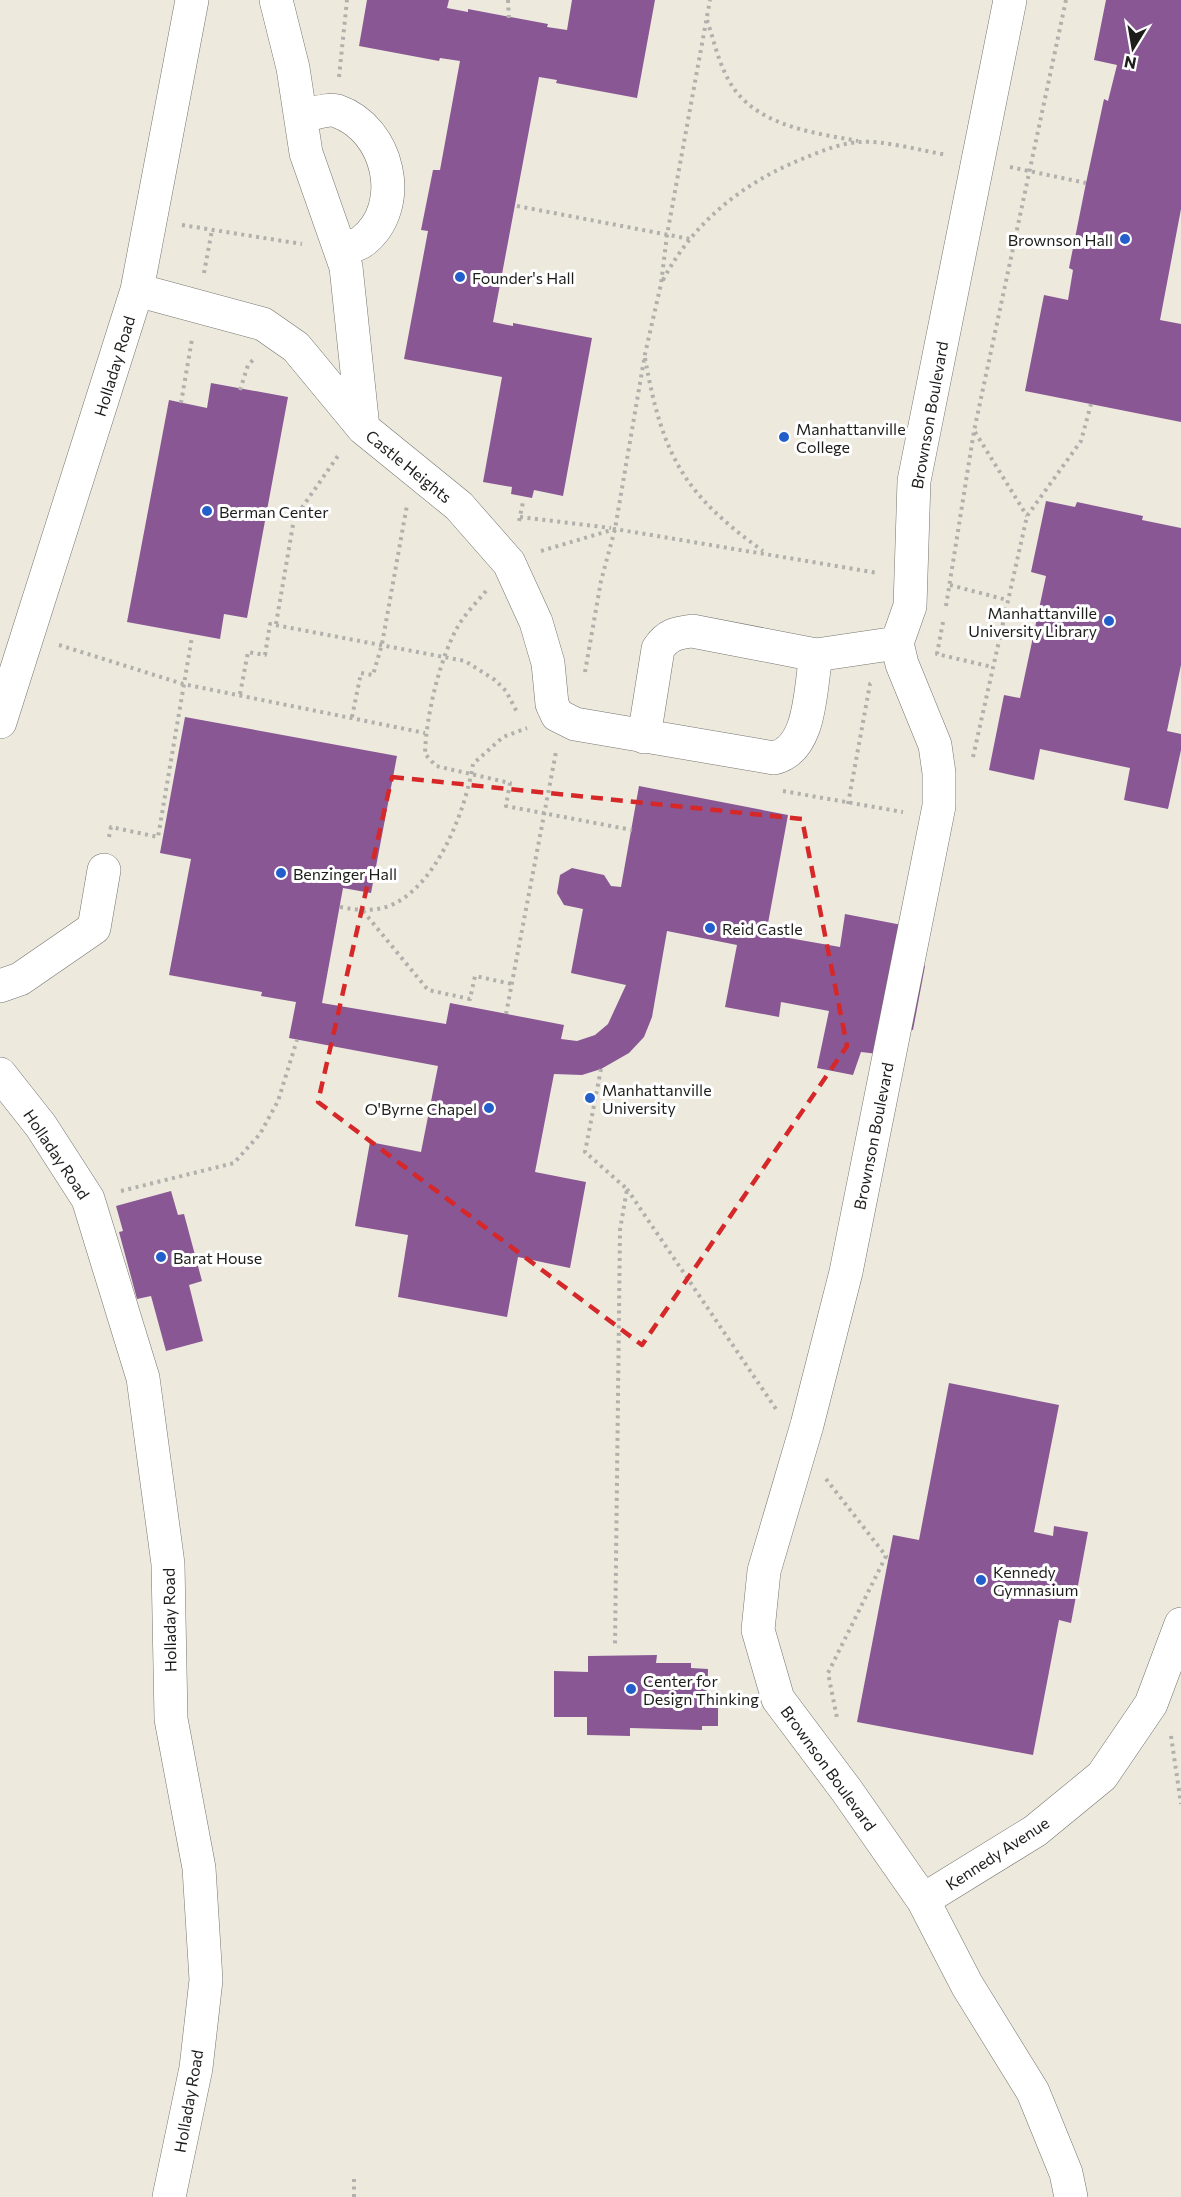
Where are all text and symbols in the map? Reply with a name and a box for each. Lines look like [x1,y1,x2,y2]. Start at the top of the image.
north arrow [1103,18,1163,78]
text: N [1122,53,1138,74]
place label: Brownson Hall [1008,230,1113,249]
marker: Brownson Hall [1118,232,1132,246]
place label: Founder's Hall [472,268,575,287]
marker: Founder's Hall [453,270,467,284]
street label: Holladay Road [90,313,138,419]
street label: Brownson Boulevard [907,340,951,490]
place label: Manhattanville College [796,419,906,456]
street label: Castle Heights [362,426,456,506]
marker: Manhattanville College [777,430,791,444]
place label: Berman Center [219,502,329,521]
marker: Berman Center [200,504,214,518]
place label: Manhattanville University Library [968,603,1097,640]
marker: Manhattanville University Library [1102,614,1116,628]
place label: Benzinger Hall [293,864,397,883]
marker: Benzinger Hall [274,866,288,880]
place label: Reid Castle [722,919,803,938]
marker: Reid Castle [703,921,717,935]
street label: Brownson Boulevard [849,1061,897,1211]
place label: Manhattanville University [602,1080,712,1117]
marker: Manhattanville University [583,1091,597,1105]
place label: O'Byrne Chapel [365,1099,477,1118]
marker: O'Byrne Chapel [482,1101,496,1115]
street label: Holladay Road [20,1105,94,1203]
place label: Barat House [173,1248,262,1267]
marker: Barat House [154,1250,168,1264]
place label: Kennedy Gymnasium [993,1562,1078,1599]
street label: Holladay Road [159,1568,179,1672]
marker: Kennedy Gymnasium [974,1573,988,1587]
place label: Center for Design Thinking [643,1671,759,1708]
marker: Center for Design Thinking [624,1682,638,1696]
street label: Brownson Boulevard [777,1702,881,1834]
street label: Kennedy Avenue [942,1813,1052,1893]
street label: Holladay Road [170,2048,206,2154]

